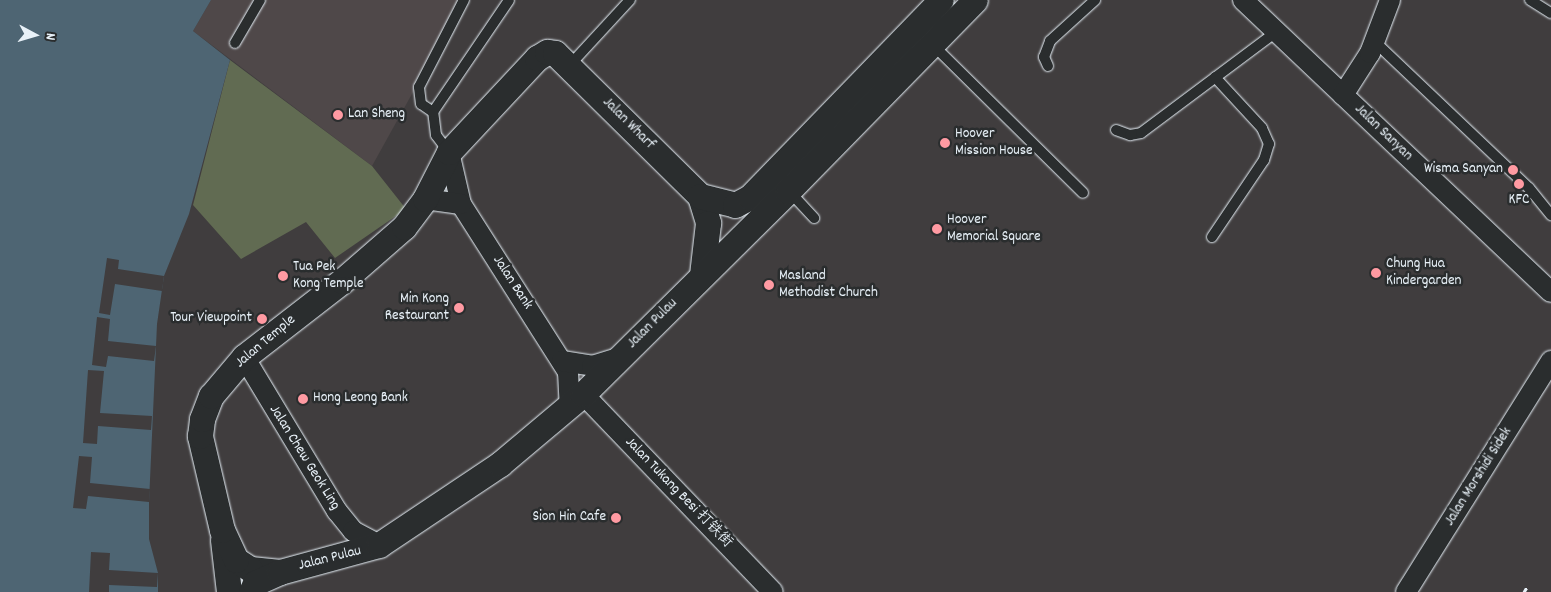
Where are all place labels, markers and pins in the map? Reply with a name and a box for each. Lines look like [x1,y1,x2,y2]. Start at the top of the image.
place label: Lan Sheng [348,106,405,124]
marker: Lan Sheng [332,109,344,121]
place label: Hoover Mission House [955,125,1033,160]
marker: Hoover Mission House [939,137,951,149]
place label: Wisma Sanyan [1424,161,1503,179]
marker: Wisma Sanyan [1507,164,1519,176]
marker: KFC [1513,178,1525,190]
place label: KFC [1508,192,1530,210]
place label: Hoover Memorial Square [947,211,1041,246]
marker: Hoover Memorial Square [931,223,943,235]
place label: Chung Hua Kindergarden [1386,255,1462,290]
place label: Tua Pek Kong Temple [293,258,364,293]
place label: Masland Methodist Church [779,267,878,302]
marker: Chung Hua Kindergarden [1370,267,1382,279]
marker: Tua Pek Kong Temple [277,270,289,282]
marker: Masland Methodist Church [763,279,775,291]
place label: Min Kong Restaurant [385,290,449,325]
marker: Min Kong Restaurant [453,302,465,314]
place label: Tour Viewpoint [170,310,252,328]
marker: Tour Viewpoint [256,313,268,325]
place label: Hong Leong Bank [313,390,408,408]
marker: Hong Leong Bank [297,393,309,405]
place label: Sion Hin Cafe [532,509,606,527]
marker: Sion Hin Cafe [610,512,622,524]

